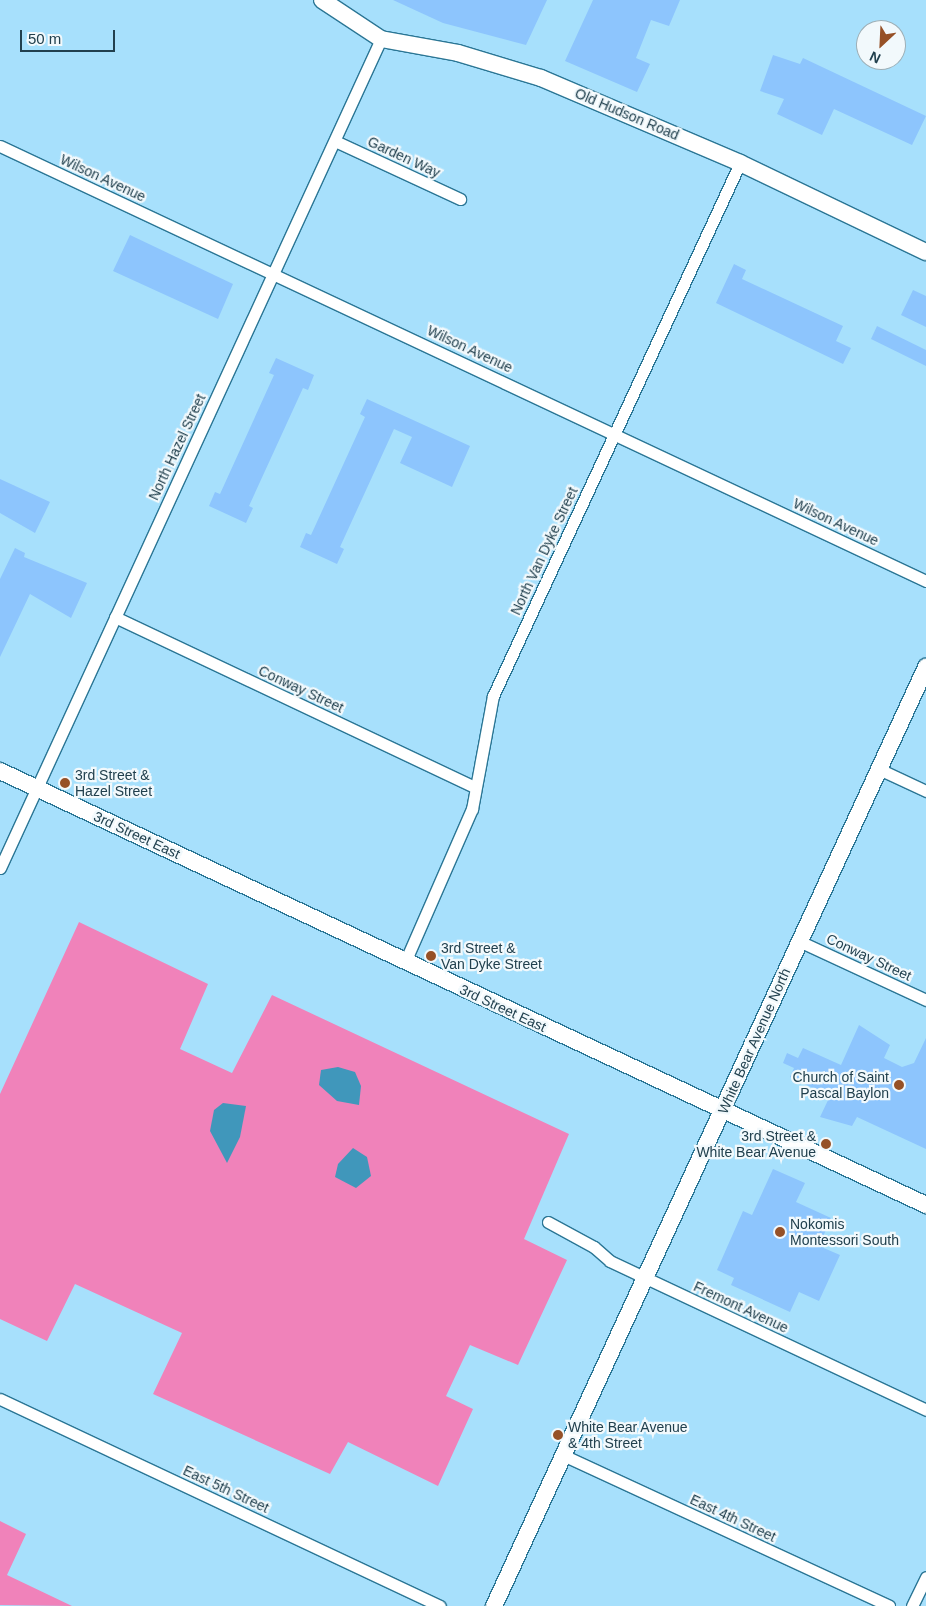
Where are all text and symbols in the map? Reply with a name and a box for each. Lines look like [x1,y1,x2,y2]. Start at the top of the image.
scale bar [22,20,118,52]
north arrow [856,20,906,70]
text: 50 m [28,30,61,47]
text: N [867,48,883,67]
street label: Old Hudson Road [572,85,682,143]
street label: Garden Way [365,133,443,181]
street label: Wilson Avenue [57,151,149,205]
street label: Wilson Avenue [424,322,516,376]
street label: North Hazel Street [145,391,209,503]
street label: North Van Dyke Street [507,484,581,618]
street label: Wilson Avenue [790,495,882,549]
street label: Conway Street [256,662,346,716]
place label: 3rd Street & Hazel Street [75,767,152,800]
marker: 3rd Street & Hazel Street [59,777,71,789]
street label: 3rd Street East [91,808,183,862]
street label: Conway Street [824,930,914,984]
place label: 3rd Street & Van Dyke Street [441,940,542,972]
marker: 3rd Street & Van Dyke Street [425,950,437,962]
street label: White Bear Avenue North [714,965,794,1117]
street label: 3rd Street East [457,981,549,1035]
place label: Church of Saint Pascal Baylon [793,1069,889,1102]
marker: Church of Saint Pascal Baylon [893,1079,905,1091]
place label: 3rd Street & White Bear Avenue [696,1128,816,1160]
marker: 3rd Street & White Bear Avenue [820,1138,832,1150]
place label: Nokomis Montessori South [790,1216,899,1248]
marker: Nokomis Montessori South [774,1226,786,1238]
street label: Fremont Avenue [691,1278,791,1336]
place label: White Bear Avenue & 4th Street [568,1419,688,1451]
marker: White Bear Avenue & 4th Street [552,1429,564,1441]
street label: East 5th Street [180,1462,272,1516]
street label: East 4th Street [687,1491,779,1545]

